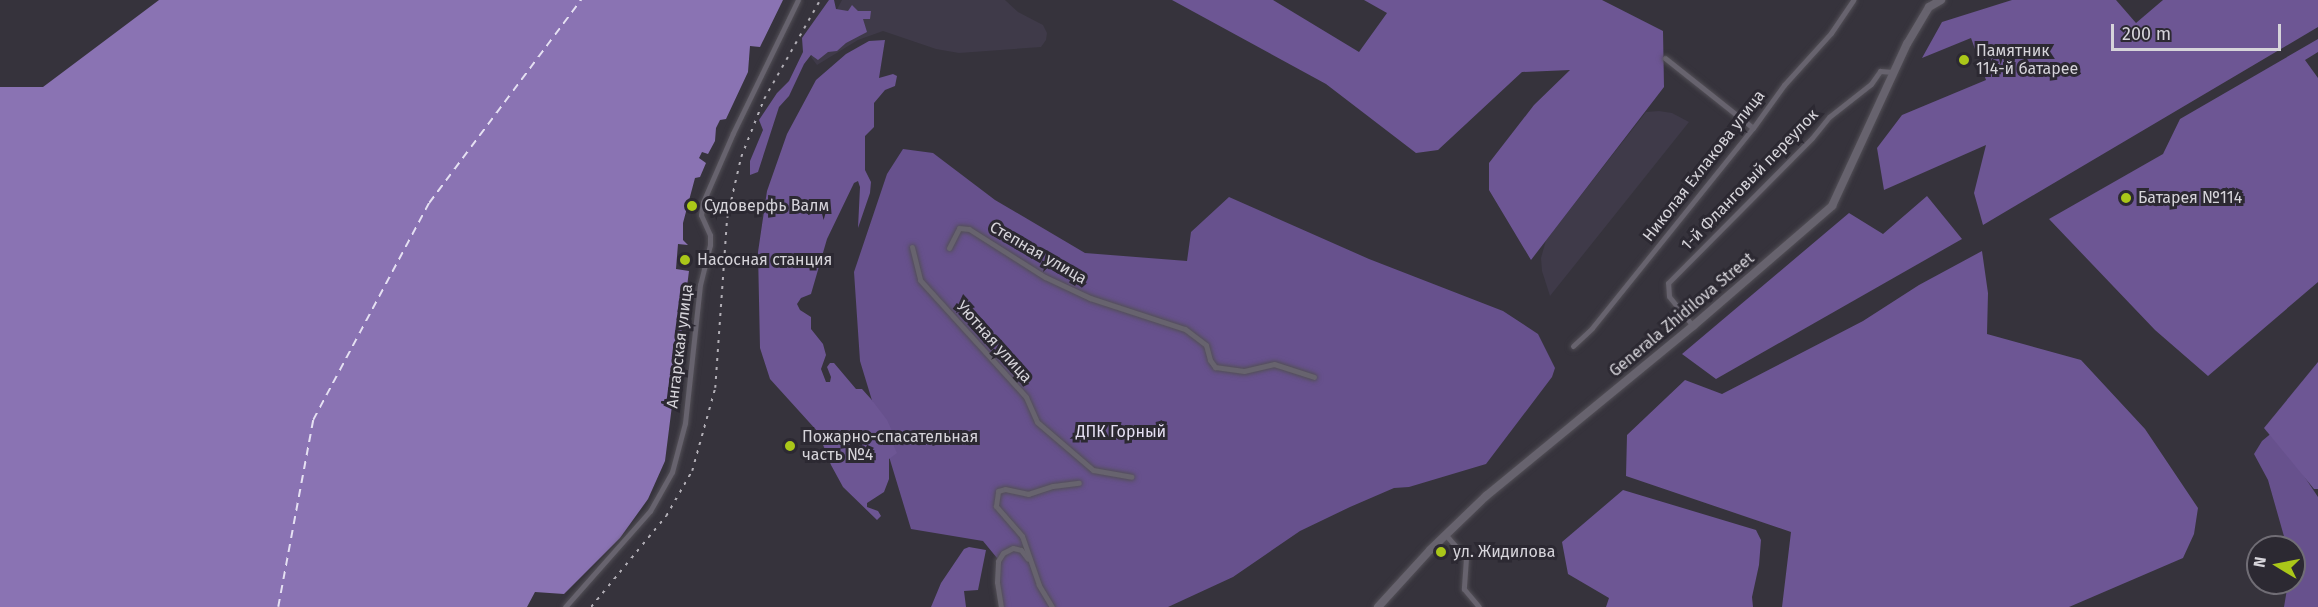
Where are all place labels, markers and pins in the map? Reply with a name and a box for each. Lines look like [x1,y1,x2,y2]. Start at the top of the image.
place label: Памятник 114-й батарее [1976,41,2078,79]
marker: Памятник 114-й батарее [1957,53,1971,67]
place label: Батарея №114 [2138,188,2242,208]
marker: Батарея №114 [2119,191,2133,205]
place label: Судоверфь Валм [704,196,829,216]
marker: Судоверфь Валм [685,199,699,213]
place label: Насосная станция [697,250,832,270]
marker: Насосная станция [678,253,692,267]
place label: Пожарно-спасательная часть №4 [802,427,978,465]
marker: Пожарно-спасательная часть №4 [783,439,797,453]
place label: ул. Жидилова [1453,542,1555,562]
marker: ул. Жидилова [1434,545,1448,559]

